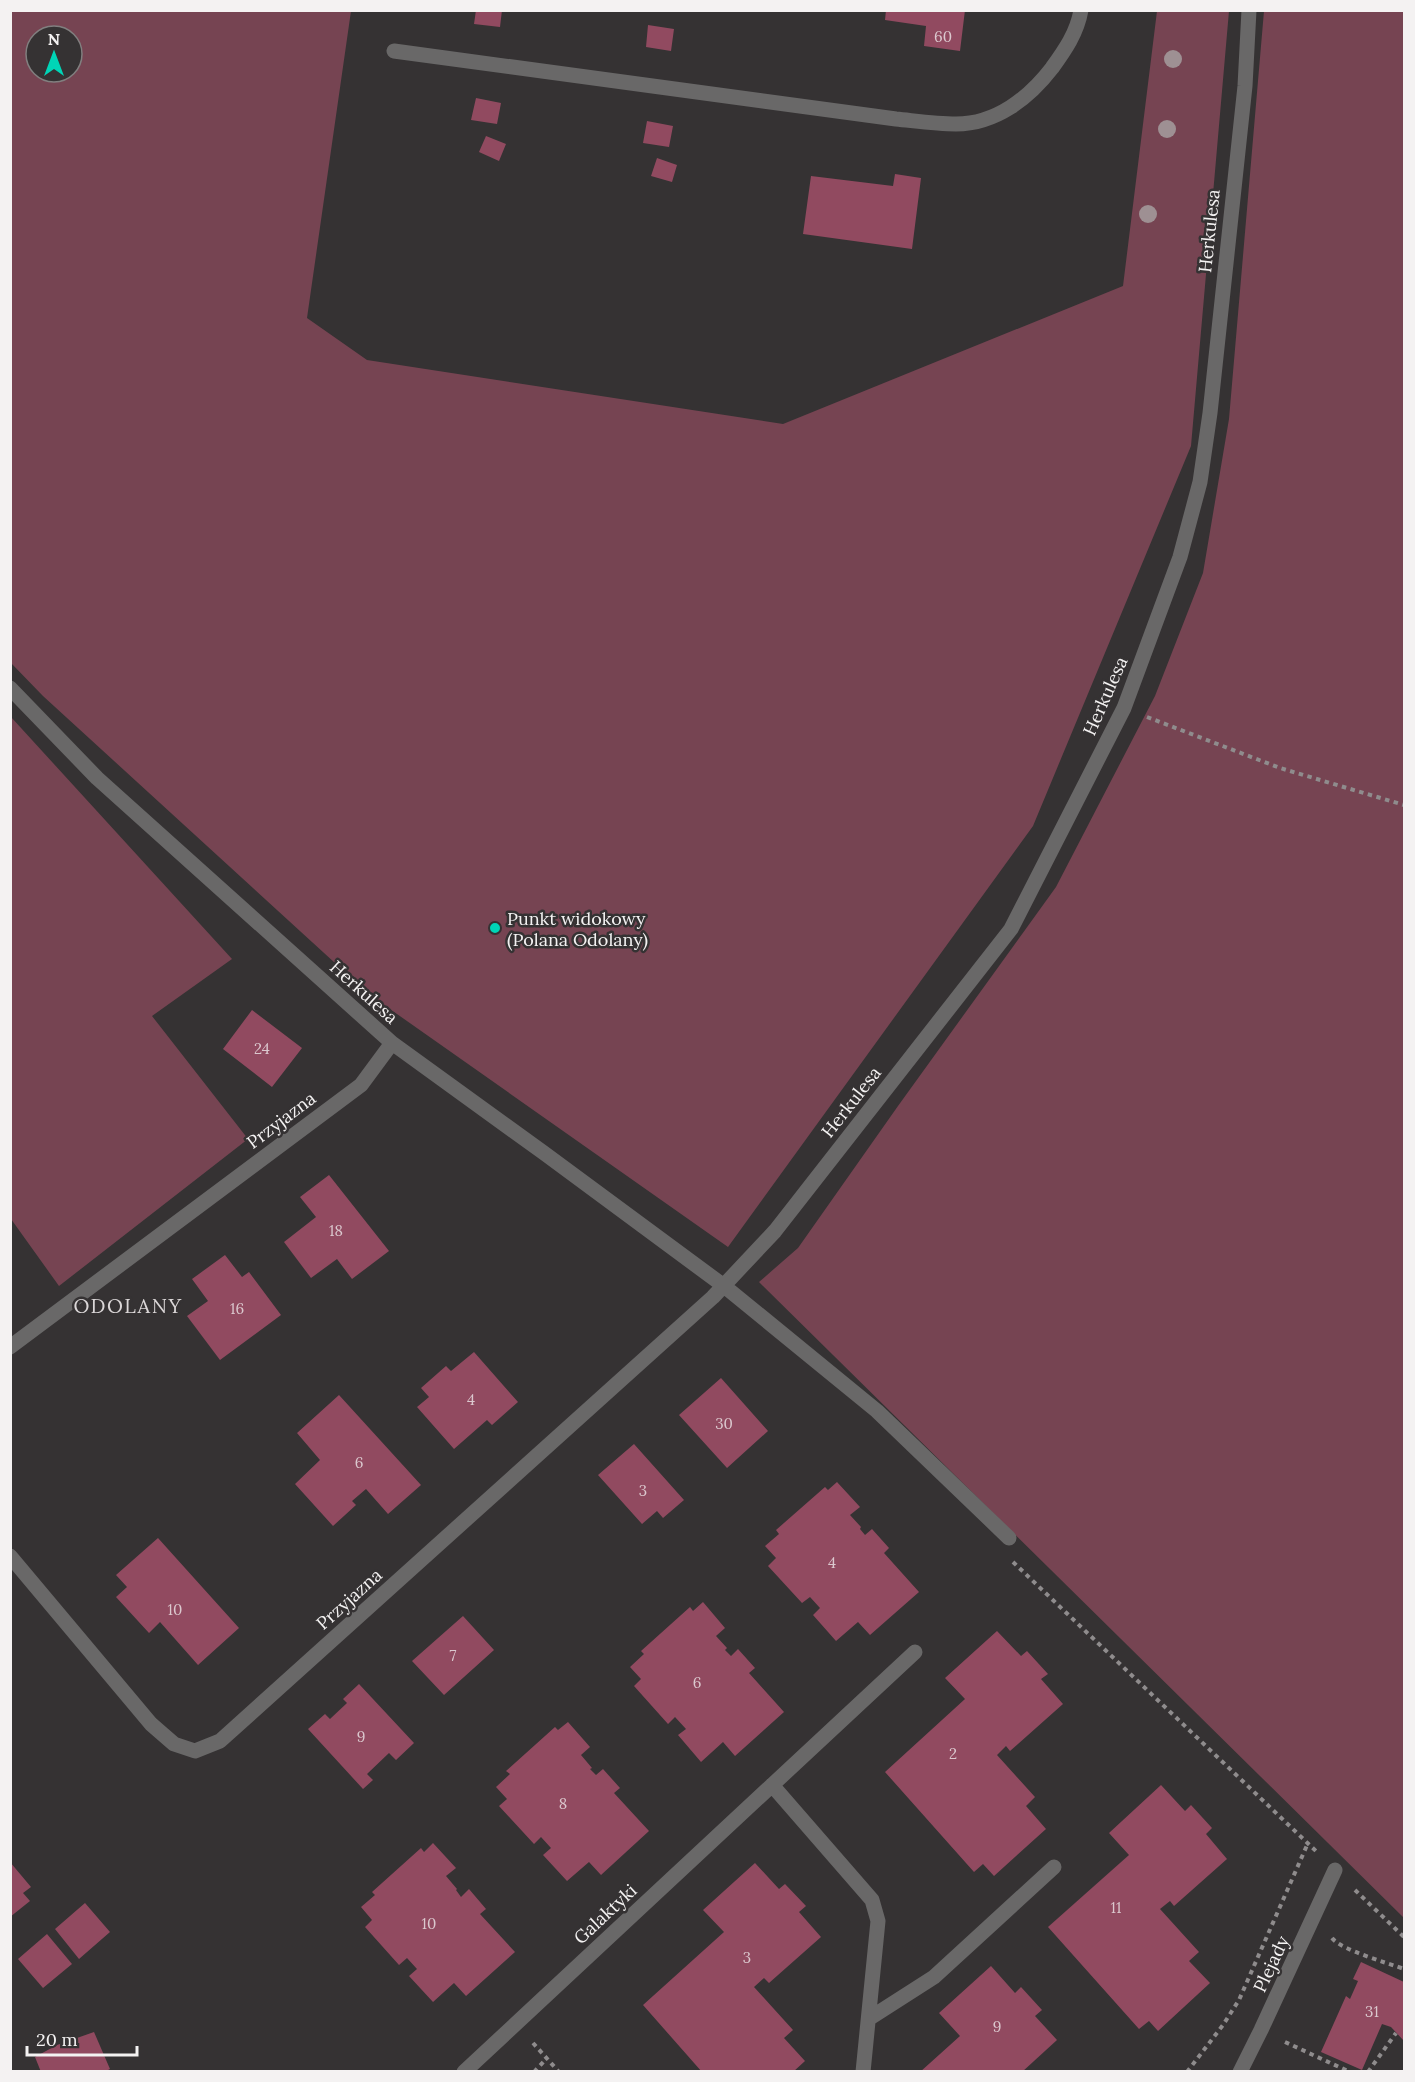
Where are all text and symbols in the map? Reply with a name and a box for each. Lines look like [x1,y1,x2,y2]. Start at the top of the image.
north arrow [24,24,84,84]
house number: 60 [934,27,952,46]
text: N [48,29,60,49]
street label: Herkulesa [1193,188,1225,274]
street label: Herkulesa [1077,653,1133,739]
place label: Punkt widokowy (Polana Odolany) [507,907,648,951]
marker: Punkt widokowy (Polana Odolany) [488,921,502,935]
street label: Herkulesa [325,955,403,1029]
house number: 24 [254,1039,270,1058]
street label: Herkulesa [816,1062,886,1142]
street label: Przyjazna [242,1087,320,1153]
house number: 18 [329,1221,343,1240]
district label: ODOLANY [73,1293,183,1318]
house number: 16 [230,1299,244,1318]
house number: 4 [467,1390,475,1409]
house number: 30 [715,1414,733,1433]
house number: 6 [355,1453,363,1472]
house number: 3 [639,1481,647,1500]
house number: 4 [828,1553,836,1572]
street label: Przyjazna [311,1563,387,1635]
house number: 10 [168,1600,182,1619]
house number: 7 [450,1646,457,1665]
house number: 6 [693,1673,701,1692]
house number: 9 [357,1727,365,1746]
house number: 2 [949,1744,957,1763]
house number: 8 [559,1794,567,1813]
street label: Galaktyki [569,1879,641,1949]
house number: 11 [1111,1898,1121,1917]
house number: 10 [422,1914,436,1933]
street label: Plejady [1248,1932,1294,1996]
house number: 3 [743,1948,751,1967]
house number: 31 [1365,2002,1379,2021]
house number: 9 [993,2017,1001,2036]
scale bar [27,2019,136,2057]
text: 20 m [36,2028,78,2051]

